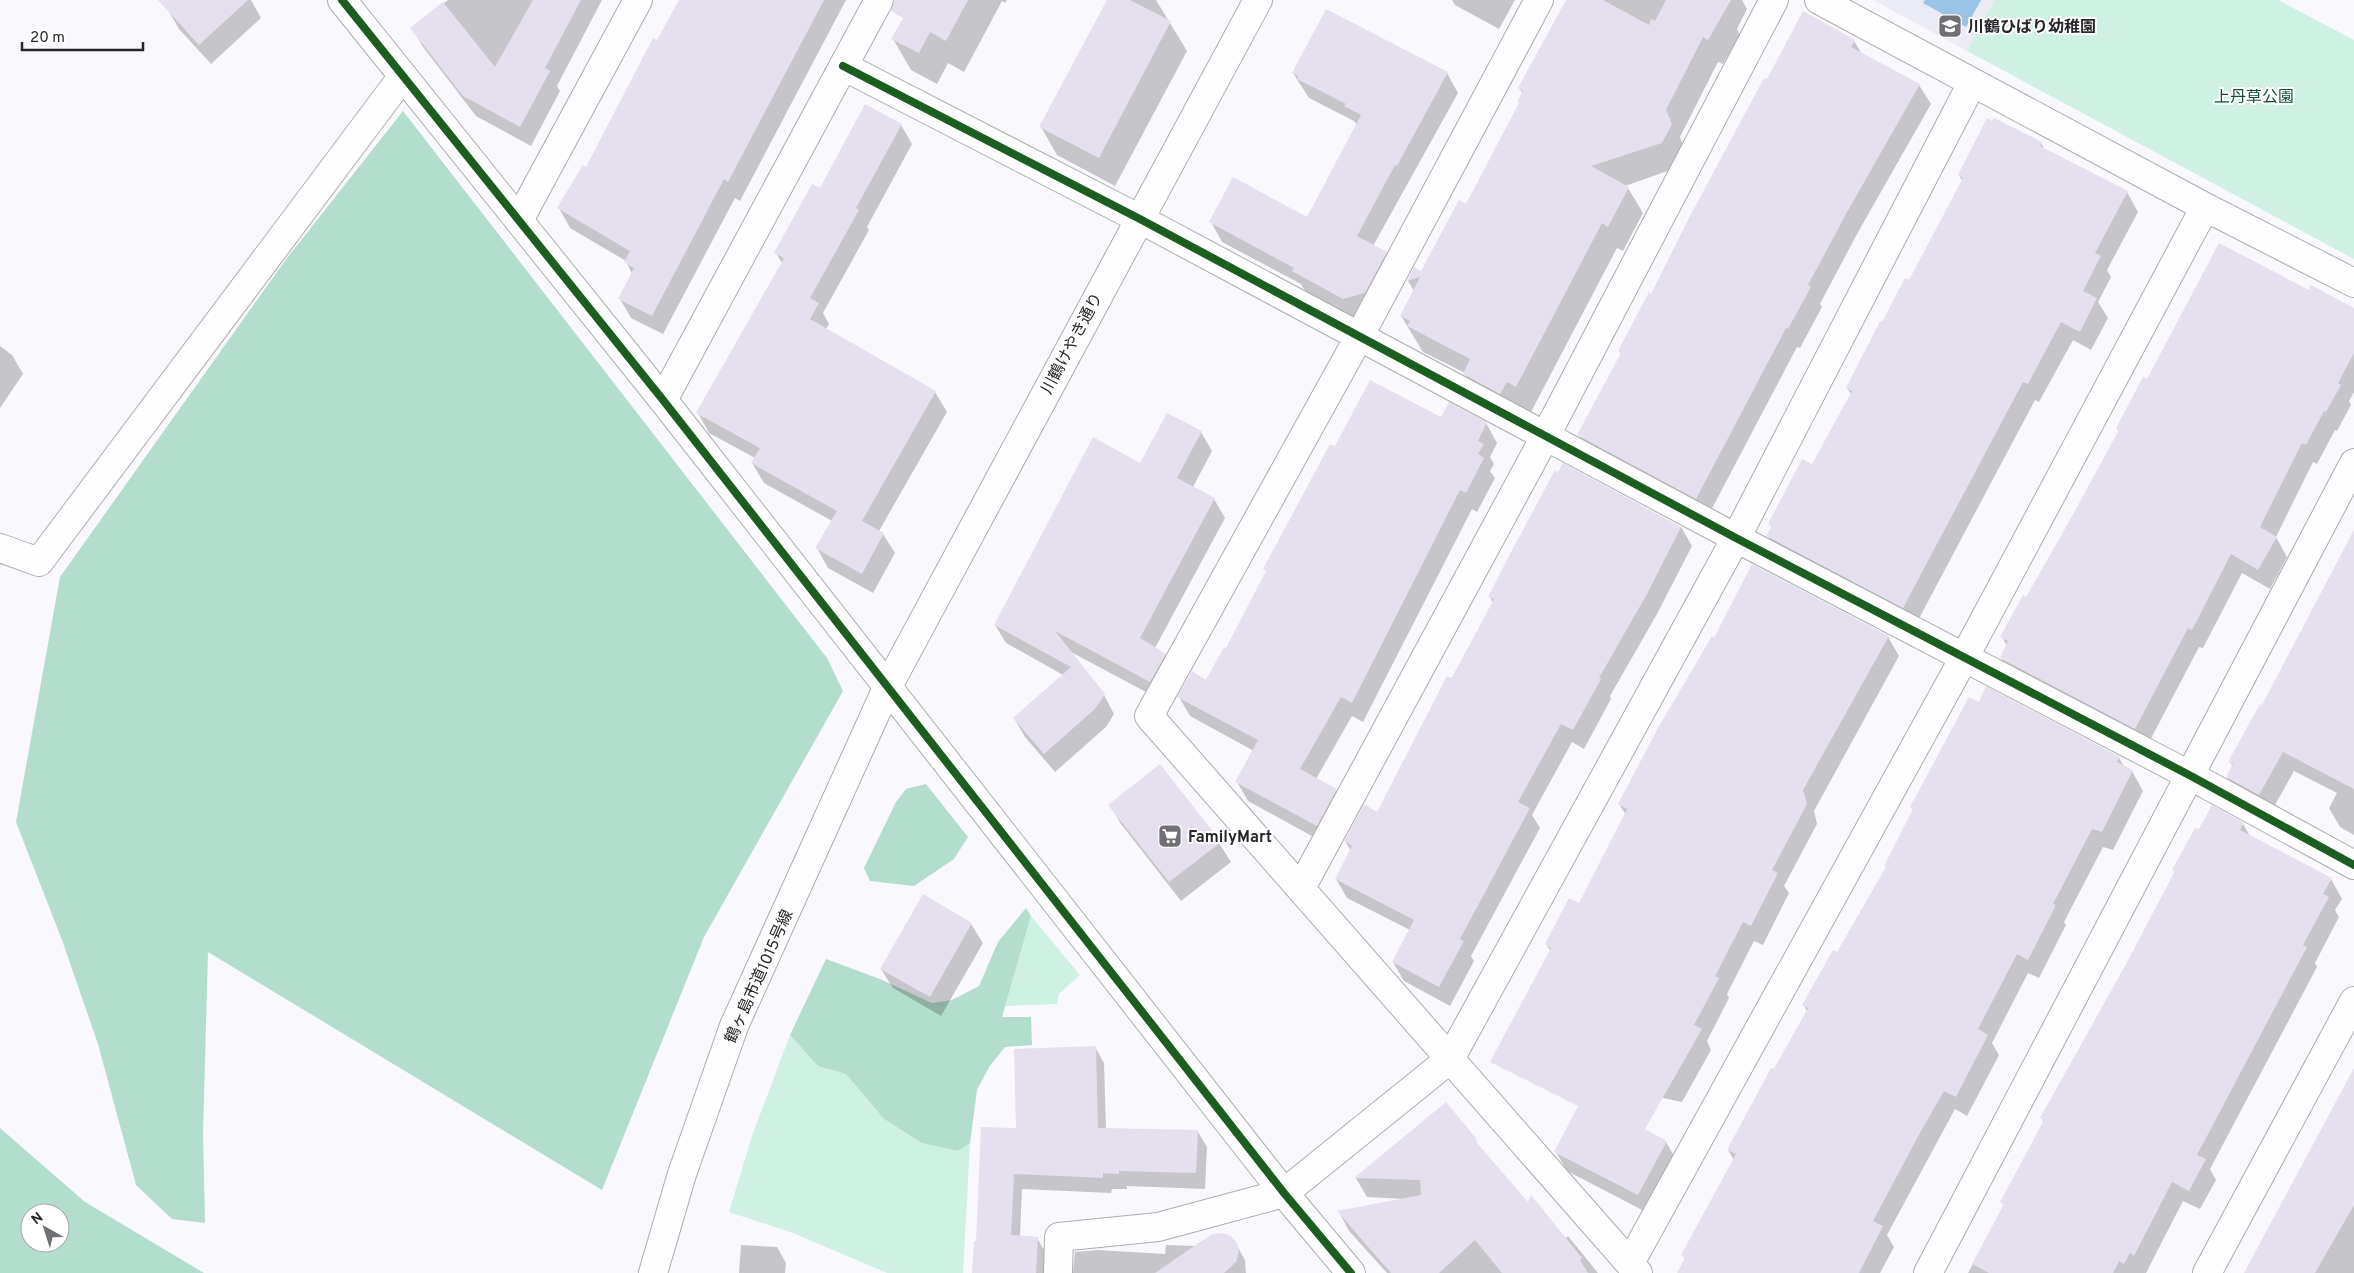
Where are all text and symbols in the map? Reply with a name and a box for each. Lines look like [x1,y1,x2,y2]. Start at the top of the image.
school or university icon: 川鶴ひばり幼稚園 [1937,13,1963,39]
place label: 川鶴ひばり幼稚園 [1968,18,2096,38]
scale bar [22,20,144,52]
text: 20 m [30,29,65,48]
park label: 上丹草公園 [2214,88,2294,108]
street label: 川鶴けやき通り [1038,290,1108,398]
supermarket icon: FamilyMart [1157,823,1183,849]
place label: FamilyMart [1188,828,1272,848]
street label: 鶴ヶ島市道1015号線 [721,907,798,1047]
north arrow [20,1203,70,1253]
text: N [29,1209,47,1229]

